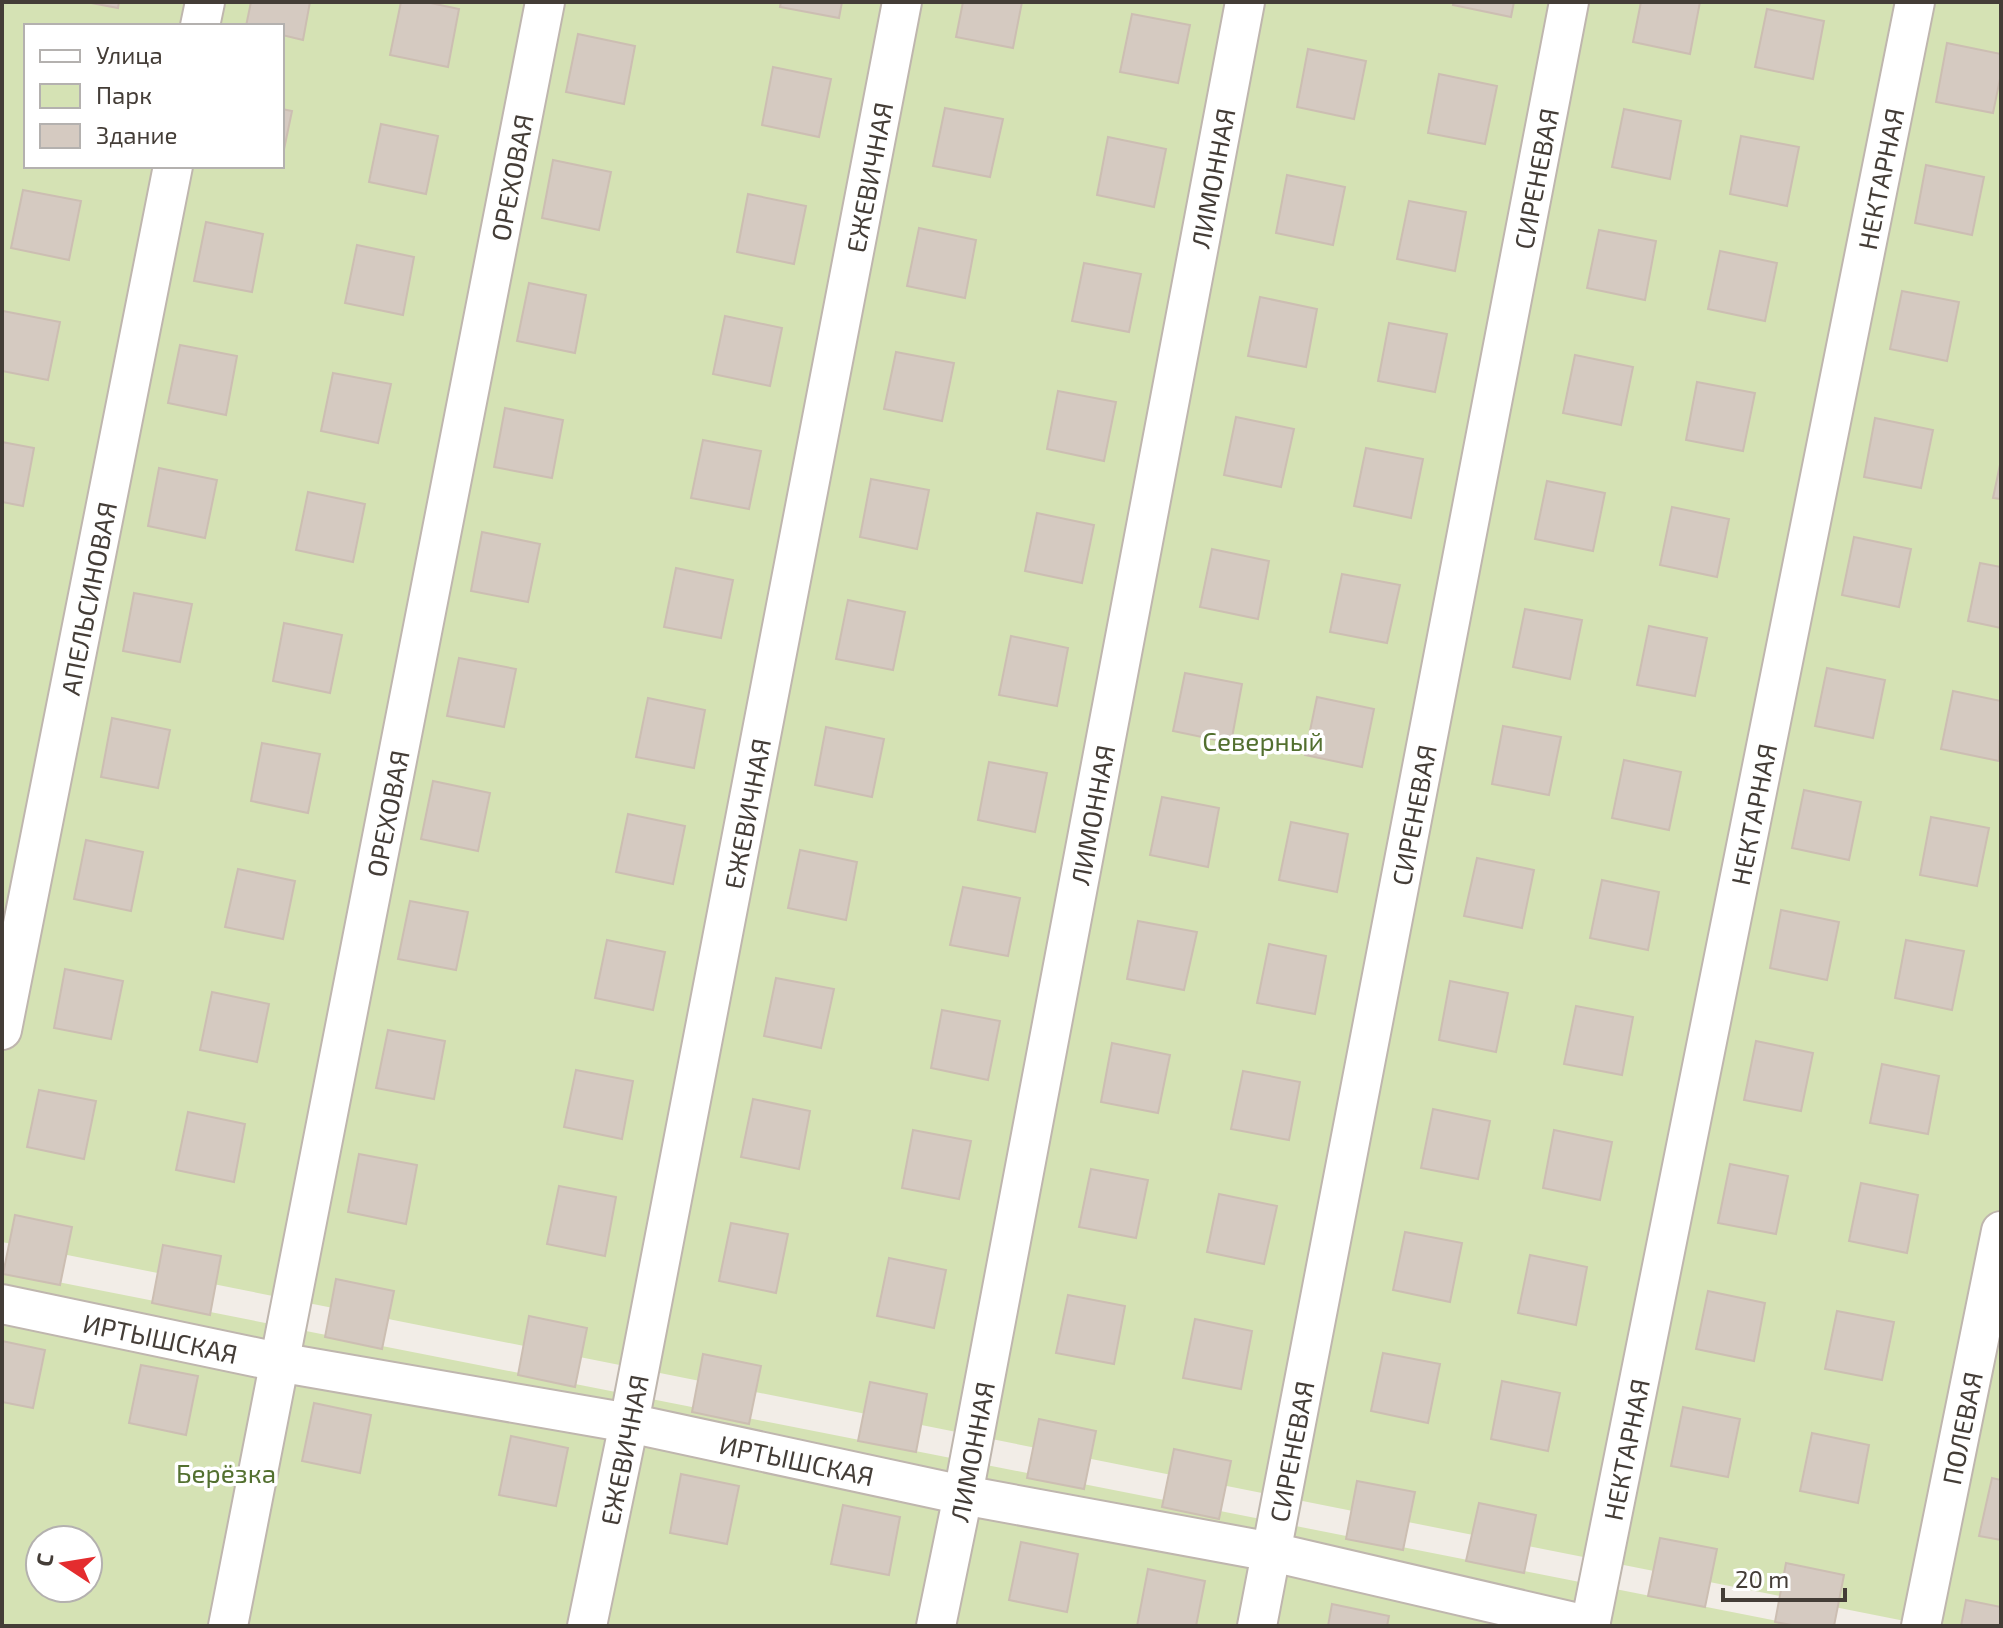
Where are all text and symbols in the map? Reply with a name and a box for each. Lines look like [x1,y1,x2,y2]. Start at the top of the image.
legend [24,24,284,168]
text: Улица [96,40,163,69]
text: Парк [96,80,152,109]
street label: ЕЖЕВИЧНАЯ [839,99,898,255]
street label: ЛИМОННАЯ [1183,105,1240,251]
street label: СИРЕНЕВАЯ [1506,105,1564,252]
street label: НЕКТАРНАЯ [1850,105,1909,252]
street label: ОРЕХОВАЯ [483,111,538,243]
text: Здание [96,120,178,149]
street label: АПЕЛЬСИНОВАЯ [53,499,122,698]
park label: Северный [1202,725,1324,756]
street label: ЕЖЕВИЧНАЯ [716,736,776,891]
street label: НЕКТАРНАЯ [1723,741,1782,888]
street label: ЛИМОННАЯ [1063,742,1120,887]
street label: СИРЕНЕВАЯ [1384,742,1442,888]
street label: ОРЕХОВАЯ [359,747,414,879]
street label: ИРТЫШСКАЯ [80,1306,241,1369]
street label: ПОЛЕВАЯ [1935,1369,1988,1487]
street label: ЕЖЕВИЧНАЯ [593,1372,653,1528]
street label: НЕКТАРНАЯ [1596,1376,1655,1523]
street label: СИРЕНЕВАЯ [1262,1378,1319,1524]
street label: ЛИМОННАЯ [942,1379,1000,1524]
street label: ИРТЫШСКАЯ [717,1427,877,1491]
park label: Берёзка [176,1457,276,1488]
north arrow [24,1524,104,1604]
text: С [29,1551,58,1569]
scale bar [1723,1552,1845,1602]
text: 20 m [1735,1564,1789,1593]

